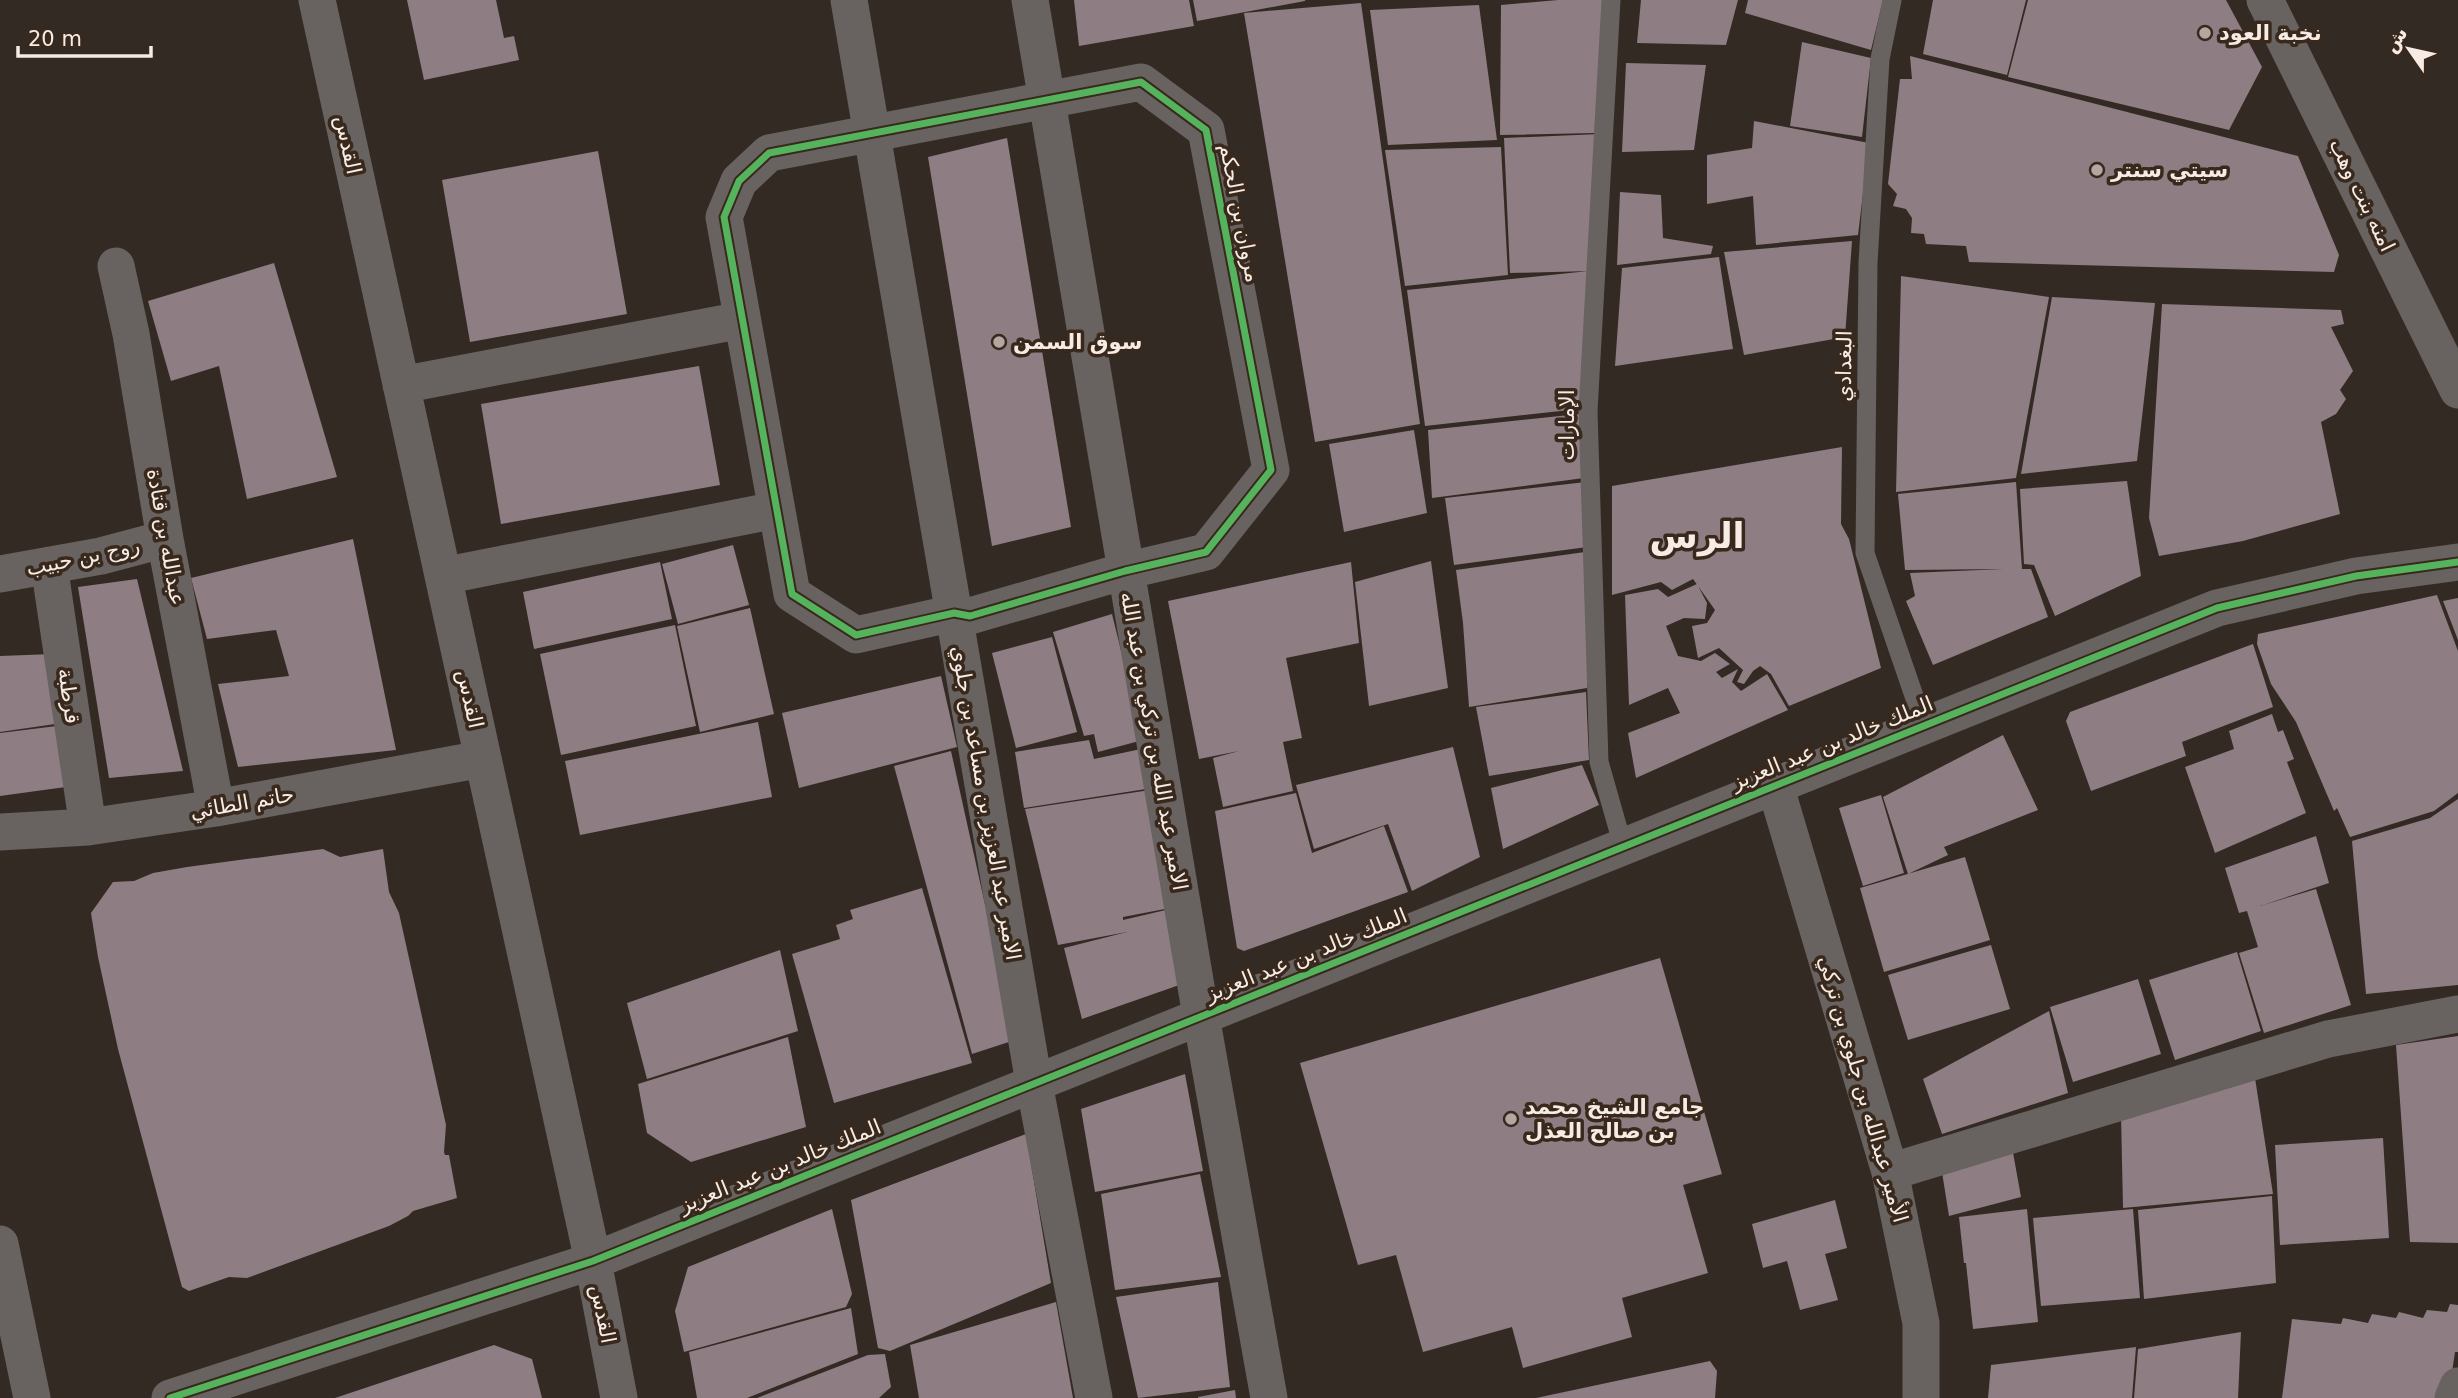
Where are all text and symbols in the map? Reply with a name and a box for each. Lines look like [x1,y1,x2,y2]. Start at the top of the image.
scale bar [18,14,150,58]
north arrow [2374,14,2444,84]
place label: نخبة العود [2219,21,2322,45]
text: ش [2378,22,2412,57]
marker: نخبة العود [2197,25,2213,41]
text: 20 m [28,27,82,51]
street label: القدس [330,113,366,177]
street label: امنه بنت وهب [2324,135,2400,255]
street label: مروان بن الحكم [1214,142,1265,285]
place label: سيتي سنتر [2110,158,2228,182]
marker: سيتي سنتر [2089,162,2105,178]
place label: سوق السمن [1013,330,1142,354]
street label: البغدادي [1831,330,1857,402]
marker: سوق السمن [991,334,1007,350]
street label: الإمارات [1555,389,1579,461]
street label: عبدالله بن قتادة [142,467,190,607]
district label: الرس [1649,516,1745,557]
street label: روح بن حبيب [24,533,142,581]
street label: الامير عبد الله بن تركي بن عبد الله [1116,590,1192,892]
street label: الامير عبد العزيز بن مساعد بن جلوي [946,644,1026,962]
street label: قرطبة [53,667,85,725]
street label: القدس [452,667,488,731]
street label: الملك خالد بن عبد العزيز [1727,691,1936,795]
street label: حاتم الطائي [188,782,296,825]
street label: الملك خالد بن عبد العزيز [1201,903,1410,1007]
street label: الأمير عبدالله بن جلوي بن تركي [1813,953,1914,1225]
place label: جامع الشيخ محمد بن صالح العذل [1525,1095,1705,1143]
marker: جامع الشيخ محمد بن صالح العذل [1503,1111,1519,1127]
street label: الملك خالد بن عبد العزيز [675,1114,884,1218]
street label: القدس [586,1282,620,1346]

